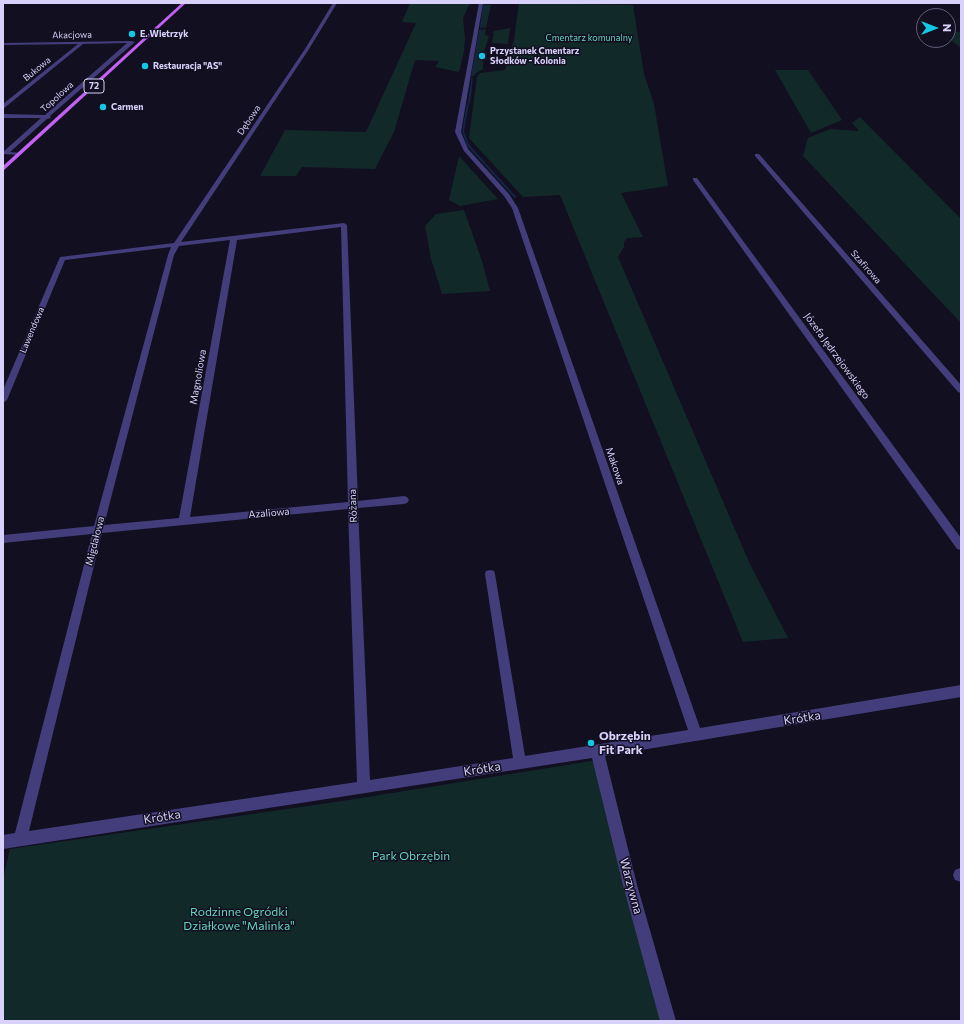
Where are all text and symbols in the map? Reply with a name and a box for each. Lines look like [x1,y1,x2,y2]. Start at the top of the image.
north arrow [916,8,956,48]
text: N [941,24,954,32]
street label: Akacjowa [52,29,92,41]
marker: E. Wietrzyk [127,29,137,39]
place label: E. Wietrzyk [140,29,188,39]
park label: Cmentarz komunalny [546,33,632,43]
place label: Przystanek Cmentarz Słodków - Kolonia [490,46,579,67]
marker: Przystanek Cmentarz Słodków - Kolonia [477,51,487,61]
street label: Bukowa [21,55,53,83]
marker: Restauracja "AS" [140,61,150,71]
place label: Restauracja "AS" [153,61,222,71]
street label: Topolowa [38,79,76,115]
road number: 72 [84,79,104,93]
marker: Carmen [98,102,108,112]
place label: Carmen [111,102,143,112]
street label: Dębowa [235,103,263,137]
street label: Szafirowa [849,248,883,286]
street label: Lawendowa [17,305,47,355]
street label: Józefa Jędrzejowskiego [802,311,872,401]
street label: Magnoliowa [187,348,209,406]
street label: Makowa [603,446,627,486]
street label: Różana [346,489,360,523]
street label: Azaliowa [248,505,290,521]
street label: Migdałowa [83,515,107,567]
street label: Krótka [782,708,822,728]
place label: Obrzębin Fit Park [599,729,651,757]
marker: Obrzębin Fit Park [586,738,596,748]
street label: Krótka [462,759,502,779]
street label: Krótka [142,807,182,827]
park label: Park Obrzębin [372,849,450,863]
street label: Warzywna [617,856,645,916]
park label: Rodzinne Ogródki Działkowe "Malinka" [183,905,295,933]

